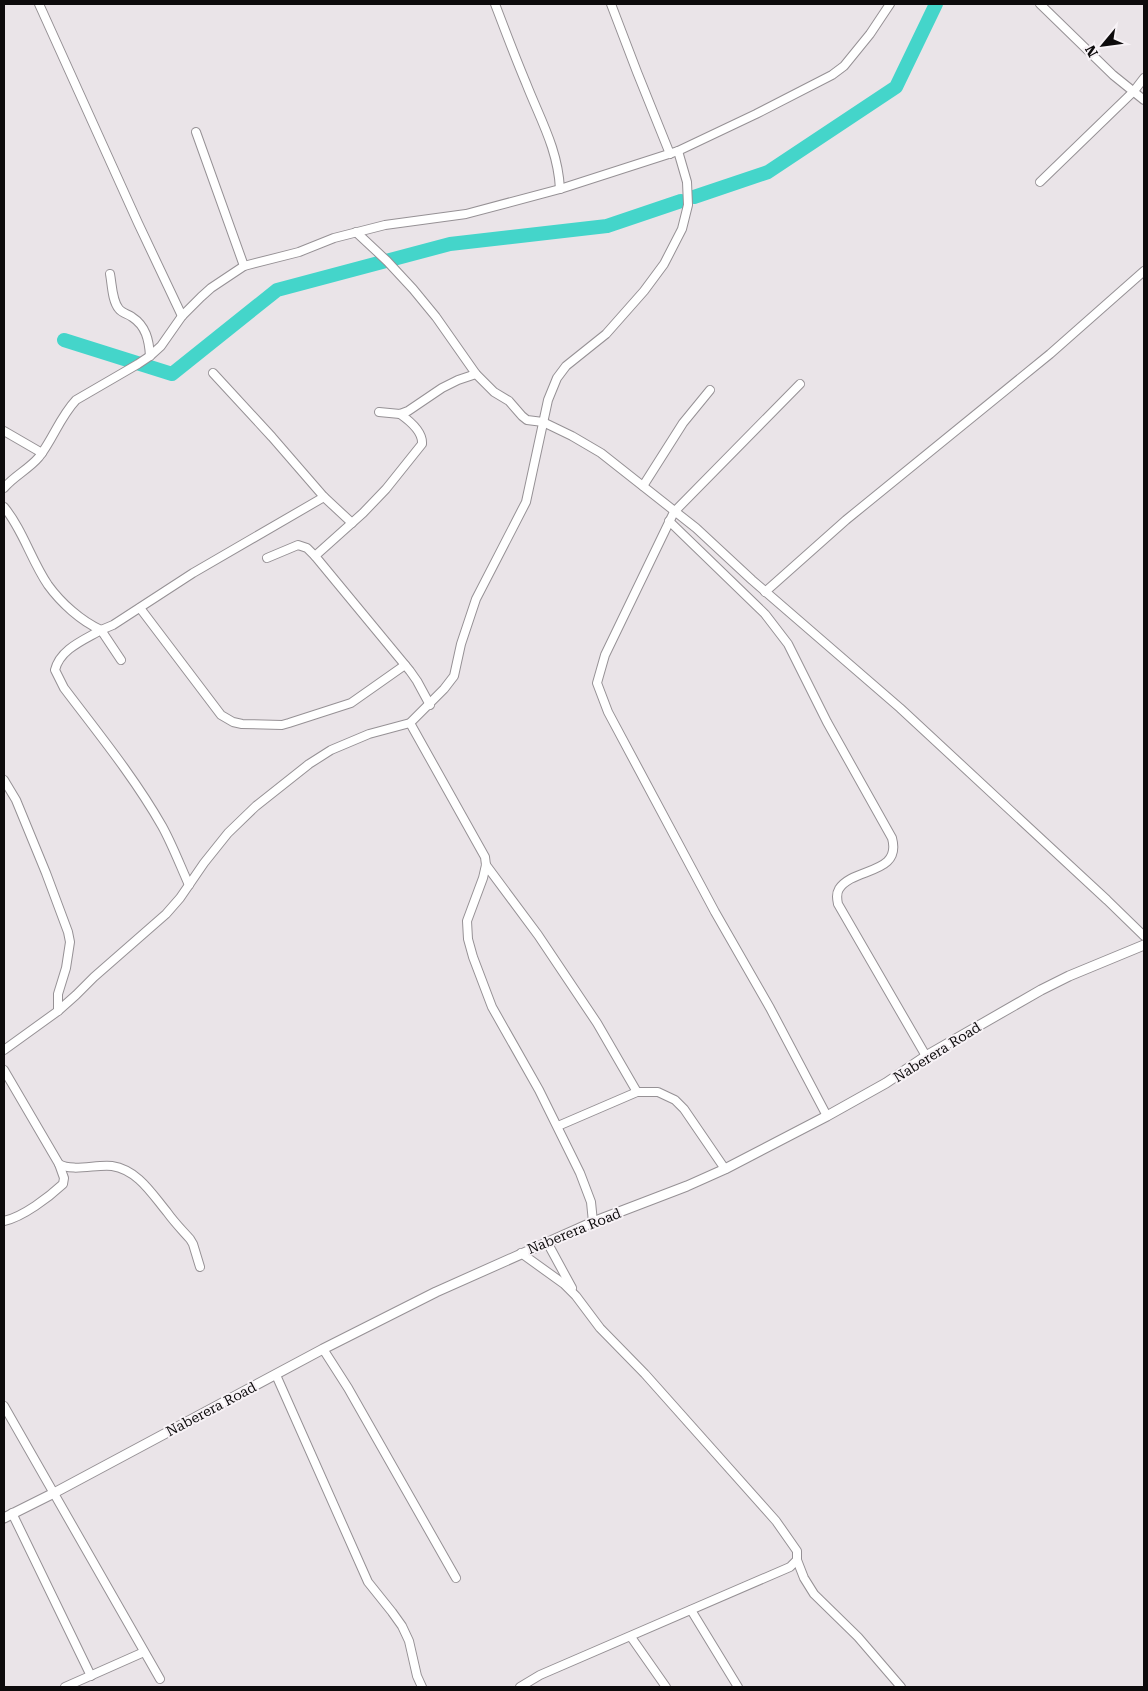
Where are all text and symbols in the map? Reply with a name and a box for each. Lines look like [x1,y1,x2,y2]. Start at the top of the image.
north arrow [1078,20,1128,70]
text: N [1082,43,1101,60]
street label: Naberera Road [890,1019,984,1085]
street label: Naberera Road [525,1205,623,1257]
street label: Naberera Road [163,1379,259,1439]

